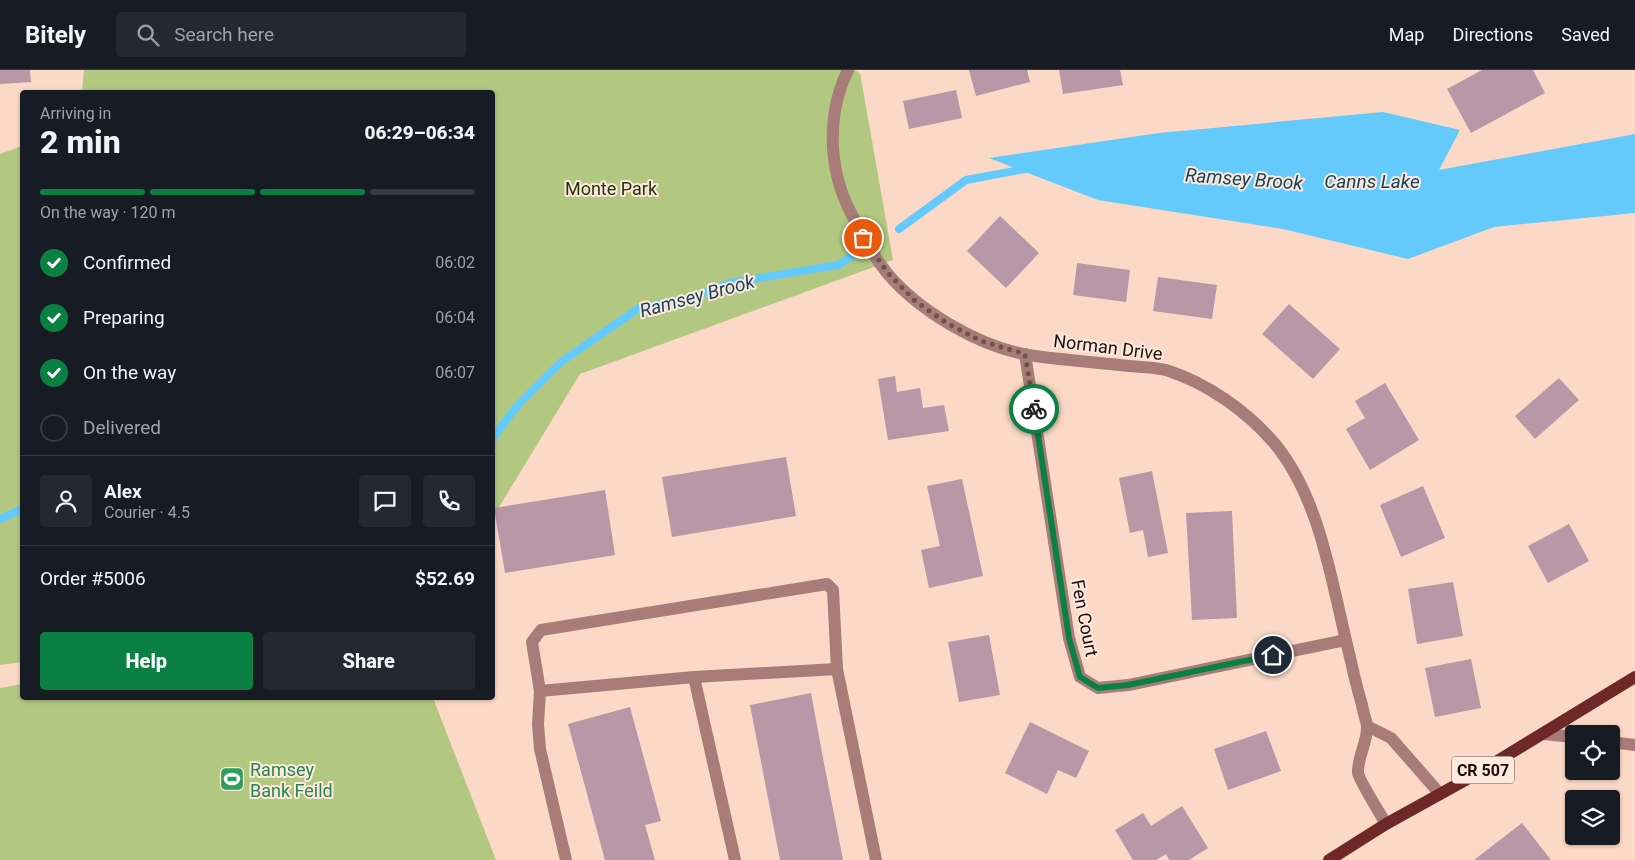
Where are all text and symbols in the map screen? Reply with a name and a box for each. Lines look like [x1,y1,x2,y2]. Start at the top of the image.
search box [116,12,466,57]
text: Bitely [25,21,86,49]
icon: search [134,21,162,49]
text: Search here [174,23,274,46]
text: Map [1389,24,1424,45]
text: Directions [1452,24,1533,45]
text: Saved [1561,24,1610,45]
text: Arriving in [40,104,111,123]
text: 06:29–06:34 [364,121,475,144]
text: 2 min [40,123,121,161]
water label: Ramsey Brook [1184,163,1304,195]
water label: Canns Lake [1324,170,1420,193]
park label: Monte Park [565,178,658,199]
text: On the way · 120 m [40,203,176,222]
pin [842,217,884,259]
icon: bag [849,224,877,252]
icon: check [40,249,68,277]
text: Confirmed [83,251,171,274]
text: 06:02 [435,253,475,272]
water label: Ramsey Brook [637,269,758,322]
icon: check [40,304,68,332]
text: Preparing [83,306,165,329]
text: 06:04 [435,308,475,327]
street label: Norman Drive [1052,330,1164,364]
icon: check [40,359,68,387]
text: On the way [83,361,176,384]
text: 06:07 [435,363,475,382]
courier [1009,384,1059,434]
icon: bike [1020,395,1048,423]
text: Delivered [83,416,161,439]
button: person [40,475,92,527]
button: chat [359,475,411,527]
button: phone [423,475,475,527]
text: Alex [104,480,142,503]
text: Courier · 4.5 [104,503,190,522]
text: Order #5006 [40,567,146,590]
text: $52.69 [415,567,475,590]
street label: Fen Court [1067,578,1103,658]
button: Help [40,632,253,690]
button: Share [263,632,475,690]
pin [1252,634,1294,676]
icon: home [1259,641,1287,669]
map controls [1565,725,1620,845]
button: locate [1565,725,1620,780]
road number: CR 507 [1452,756,1514,784]
place label: Ramsey Bank Feild [250,759,333,801]
sports icon: Ramsey Bank Feild [219,766,245,792]
button: layers [1565,790,1620,845]

